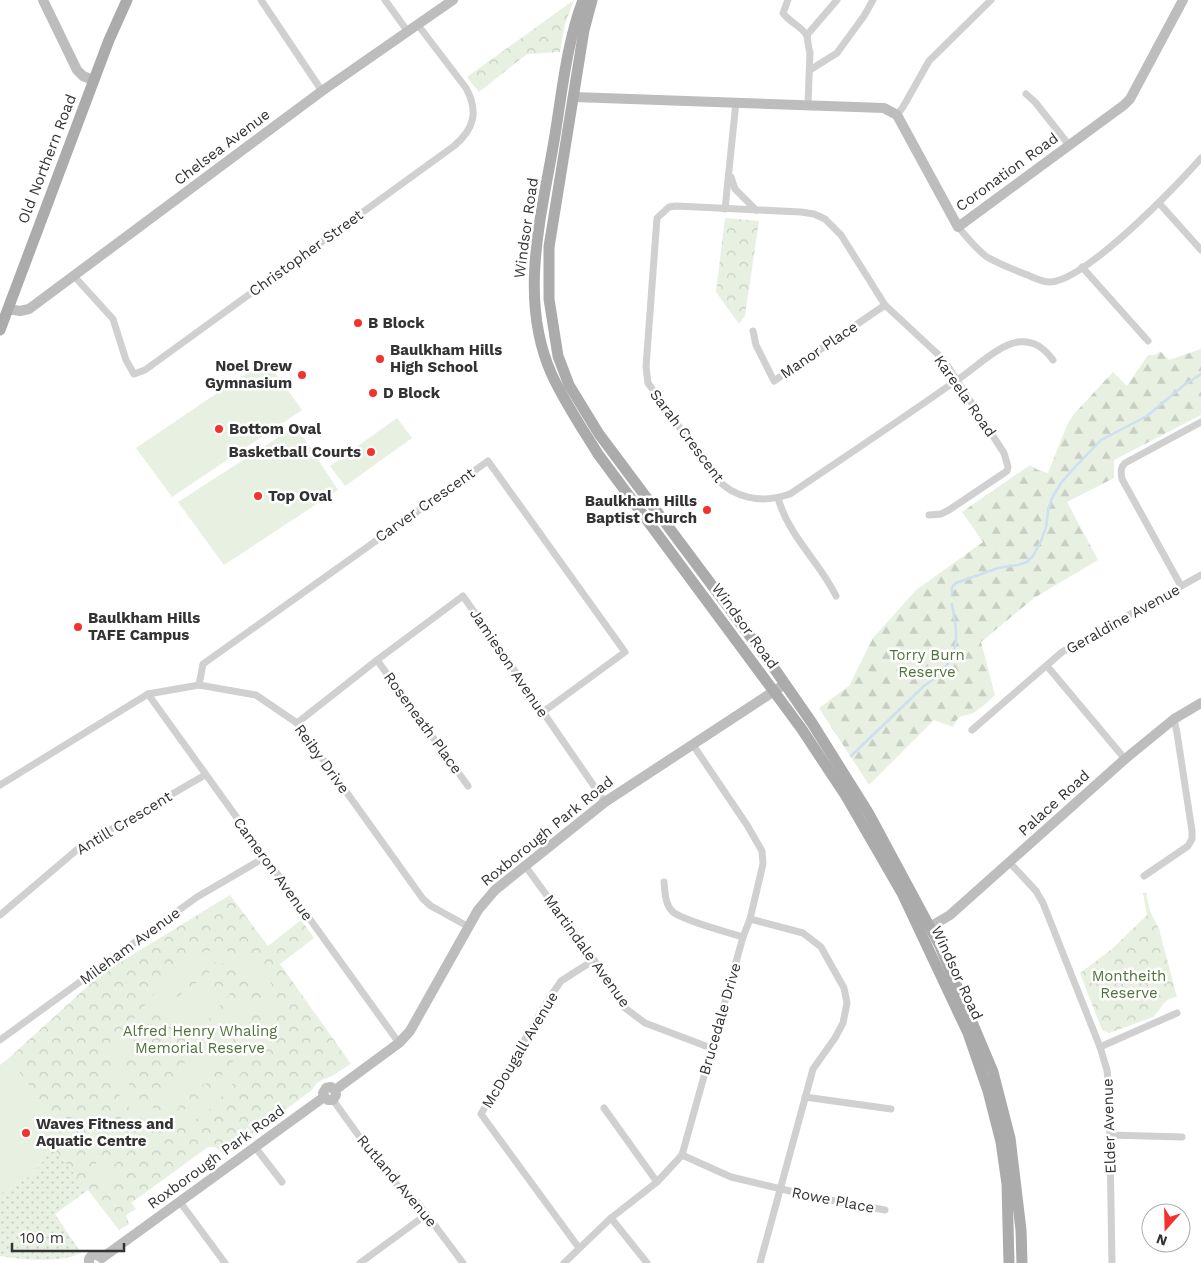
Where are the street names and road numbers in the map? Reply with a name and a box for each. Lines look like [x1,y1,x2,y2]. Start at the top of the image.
street label: Old Northern Road [14,92,80,226]
street label: Chelsea Avenue [171,105,273,189]
street label: Coronation Road [952,129,1062,215]
street label: Windsor Road [510,176,542,280]
street label: Christopher Street [246,205,367,300]
street label: Manor Place [777,317,861,383]
street label: Kareela Road [930,352,1000,440]
street label: Sarah Crescent [646,386,728,487]
street label: Carver Crescent [372,464,479,546]
street label: Windsor Road [708,580,782,672]
street label: Geraldine Avenue [1063,580,1183,658]
street label: Jamieson Avenue [466,605,552,721]
street label: Roseneath Place [380,669,466,777]
street label: Reiby Drive [291,721,353,797]
street label: Palace Road [1015,766,1093,840]
street label: Roxborough Park Road [477,772,617,890]
street label: Antill Crescent [73,787,176,859]
street label: Cameron Avenue [229,814,317,924]
street label: Martindale Avenue [540,891,634,1011]
street label: Mileham Avenue [76,904,184,988]
street label: Windsor Road [927,923,987,1023]
street label: Brucedale Drive [695,961,745,1077]
street label: McDougall Avenue [478,988,562,1112]
street label: Elder Avenue [1098,1078,1120,1174]
street label: Roxborough Park Road [144,1101,288,1213]
street label: Rutland Avenue [353,1131,441,1231]
street label: Rowe Place [790,1183,876,1217]

